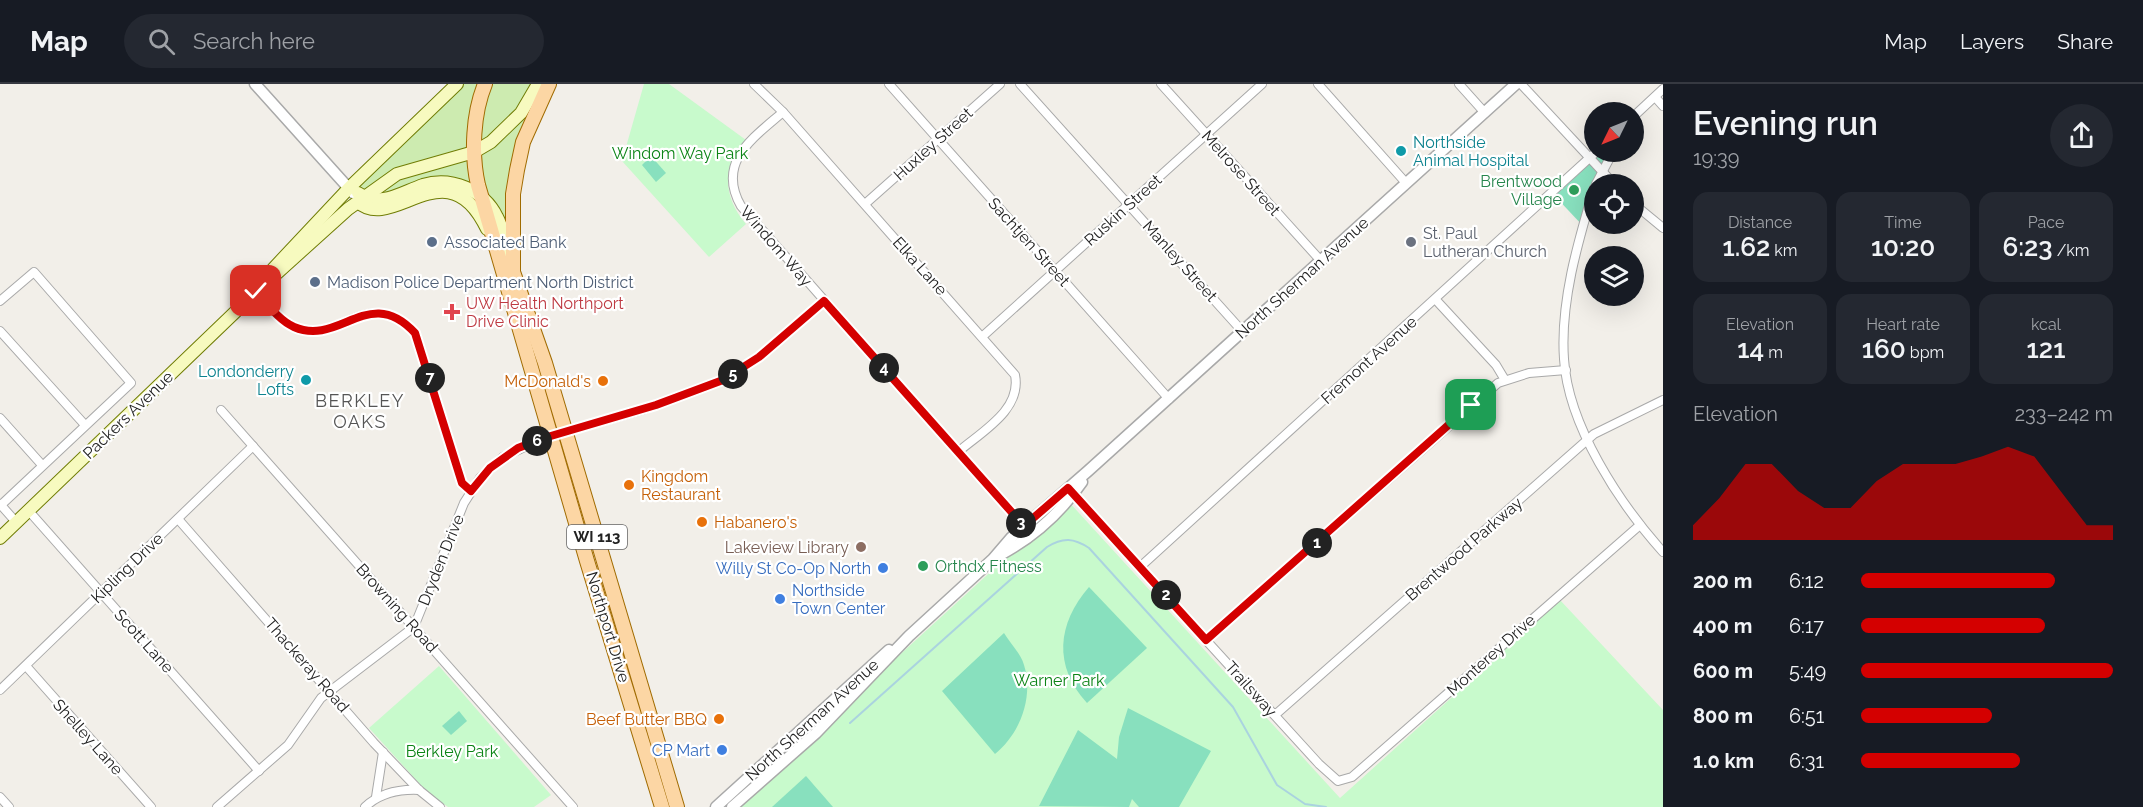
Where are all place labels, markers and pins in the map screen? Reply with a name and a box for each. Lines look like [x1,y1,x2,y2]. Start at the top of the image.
place label: Northside Animal Hospital [1413,133,1529,170]
marker: Northside Animal Hospital [1394,144,1408,158]
place label: Brentwood Village [1480,172,1562,209]
marker: Brentwood Village [1567,183,1581,197]
place label: St. Paul Lutheran Church [1423,224,1547,261]
place label: Associated Bank [444,233,567,252]
marker: Associated Bank [425,235,439,249]
marker: St. Paul Lutheran Church [1404,235,1418,249]
pin [230,265,281,316]
place label: Madison Police Department North District [327,273,634,292]
marker: Madison Police Department North District [308,275,322,289]
place label: UW Health Northport Drive Clinic [466,294,624,331]
marker: UW Health Northport Drive Clinic [443,303,461,321]
pin: 4 [869,353,899,383]
pin: 5 [718,359,748,389]
place label: Londonderry Lofts [198,362,294,399]
pin: 7 [415,363,445,393]
place label: McDonald's [504,372,591,391]
marker: Londonderry Lofts [299,373,313,387]
marker: McDonald's [596,374,610,388]
pin [1445,379,1496,430]
pin: 6 [522,426,552,456]
place label: Kingdom Restaurant [641,467,721,504]
marker: Kingdom Restaurant [622,478,636,492]
pin: 3 [1006,508,1036,538]
place label: Habanero's [714,513,797,532]
marker: Habanero's [695,515,709,529]
pin: 1 [1302,528,1332,558]
place label: Lakeview Library [725,538,849,557]
marker: Lakeview Library [854,540,868,554]
place label: Orthdx Fitness [935,557,1042,576]
place label: Willy St Co-Op North [716,559,871,578]
marker: Orthdx Fitness [916,559,930,573]
marker: Willy St Co-Op North [876,561,890,575]
pin: 2 [1151,580,1181,610]
place label: Northside Town Center [792,581,886,618]
marker: Northside Town Center [773,592,787,606]
place label: Beef Butter BBQ [586,710,707,729]
marker: Beef Butter BBQ [712,712,726,726]
place label: CP Mart [652,741,711,760]
marker: CP Mart [715,743,729,757]

